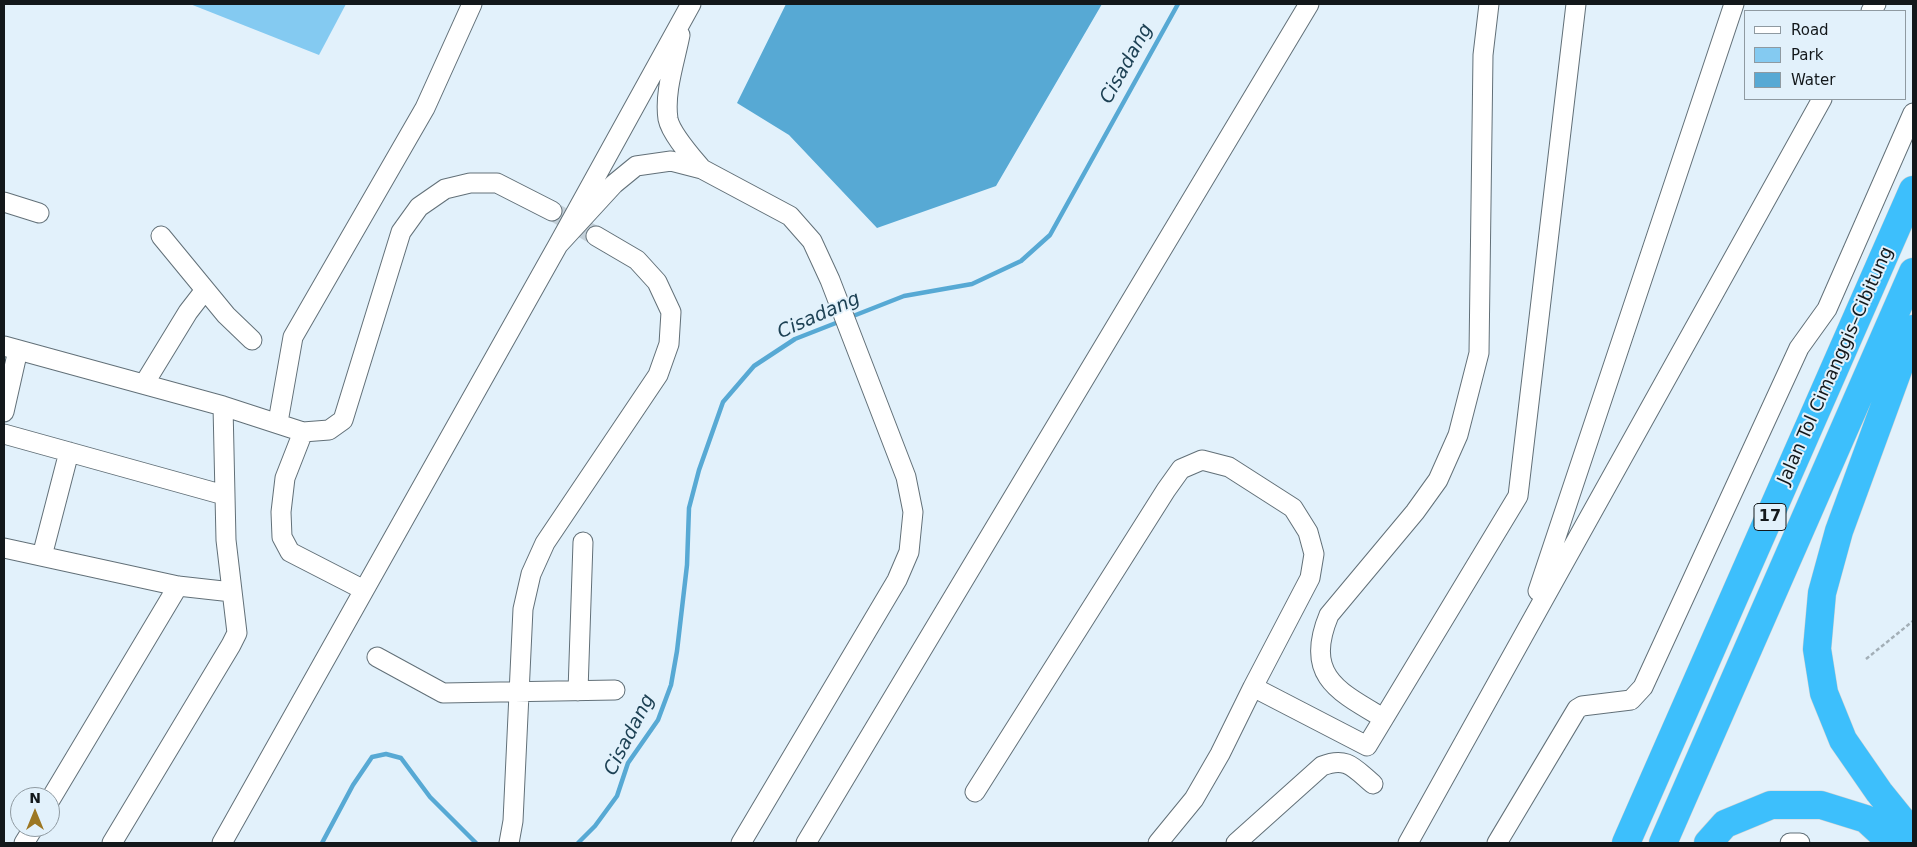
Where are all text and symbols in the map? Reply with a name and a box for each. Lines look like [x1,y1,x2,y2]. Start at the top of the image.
legend [1744,10,1907,100]
water label: Cisadang [1096,20,1158,108]
text: Road [1791,21,1829,39]
text: Park [1791,46,1823,64]
text: Water [1791,71,1835,89]
street label: Jalan Tol Cimanggis–Cibitung [1774,244,1898,488]
water label: Cisadang [774,288,864,344]
road number: 17 [1754,504,1786,530]
water label: Cisadang [600,691,660,779]
north arrow [10,787,60,837]
text: N [29,790,41,806]

